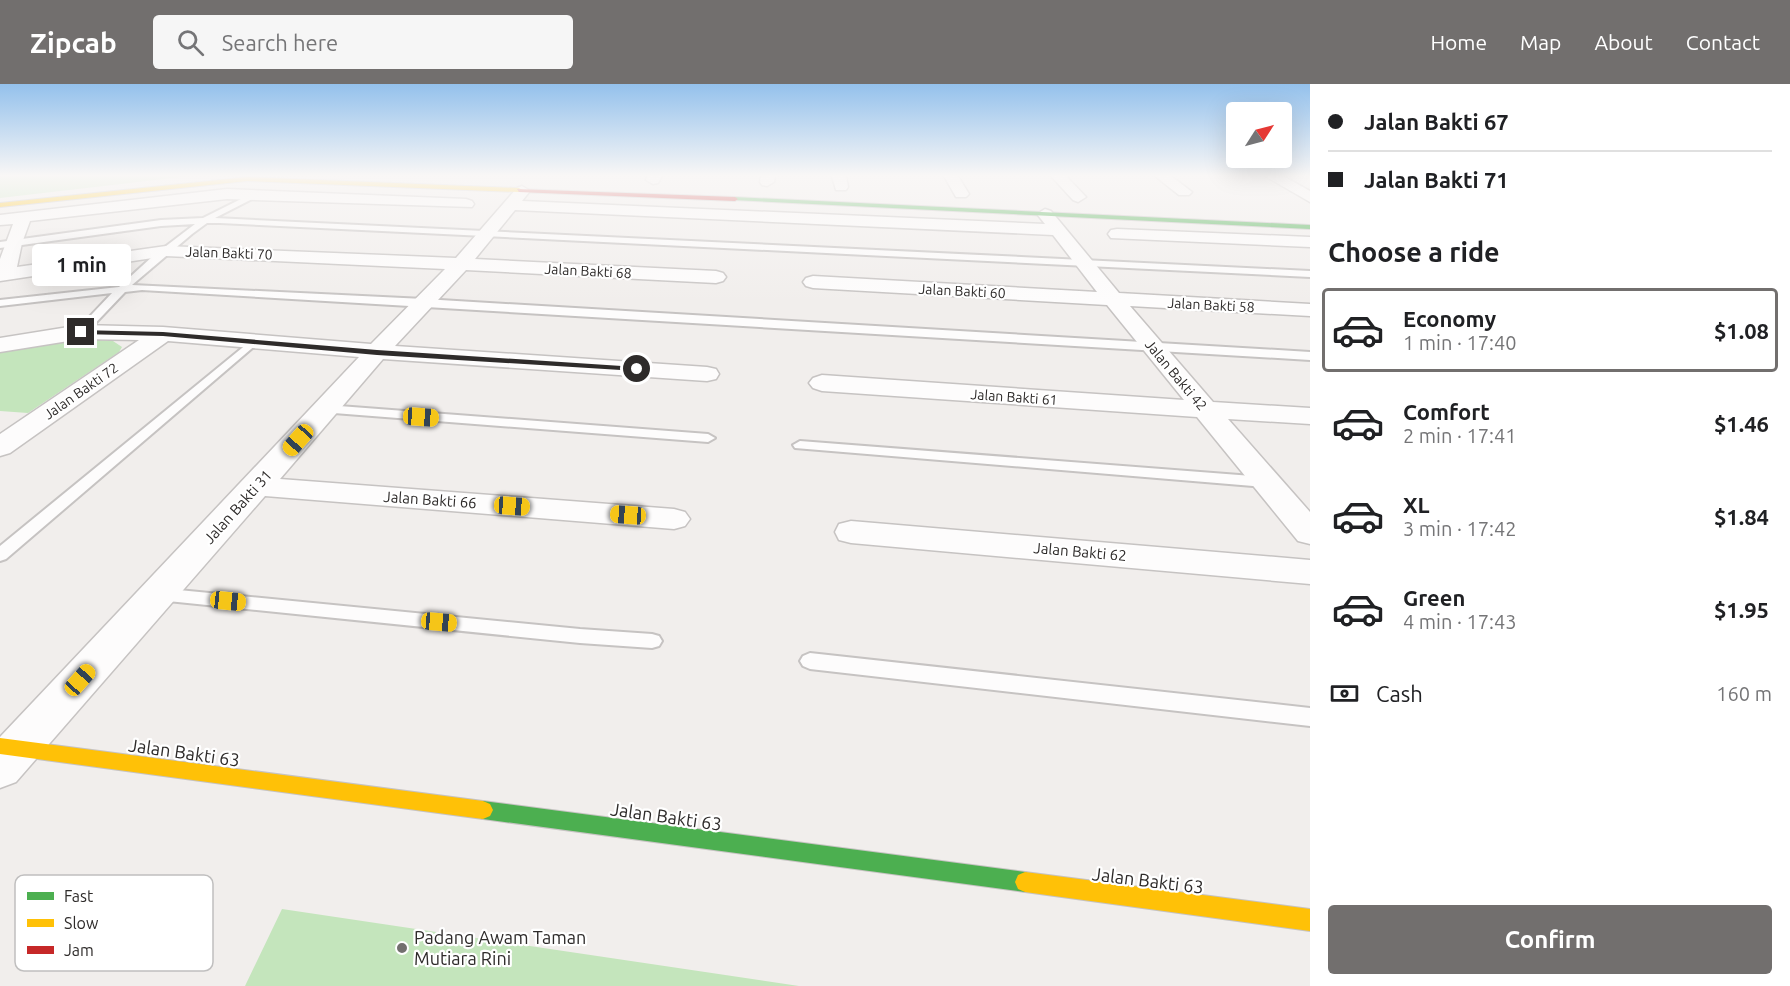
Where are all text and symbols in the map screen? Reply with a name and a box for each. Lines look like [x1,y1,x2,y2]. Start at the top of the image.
search box [153,15,573,69]
icon: search [174,26,207,59]
text: Zipcab [30,27,117,58]
text: Search here [222,30,338,55]
text: Home [1430,30,1487,54]
text: Map [1520,30,1561,54]
text: About [1594,30,1653,54]
text: Contact [1686,30,1760,54]
north arrow [1226,102,1292,168]
map controls [1226,102,1292,168]
text: Jalan Bakti 67 [1364,109,1509,134]
text: Jalan Bakti 71 [1364,167,1509,192]
text: Choose a ride [1328,237,1500,267]
street label: Jalan Bakti 70 [185,243,273,263]
callout: 1 min [32,245,130,287]
text: 1 min [56,253,107,276]
street label: Jalan Bakti 68 [544,261,632,281]
street label: Jalan Bakti 60 [918,281,1006,301]
street label: Jalan Bakti 58 [1167,295,1255,315]
icon: car [1331,303,1385,357]
text: Economy [1403,306,1496,331]
route end [67,318,94,345]
text: $1.08 [1714,318,1769,343]
text: 1 min · 17:40 [1403,331,1517,354]
street label: Jalan Bakti 42 [1142,336,1210,414]
route start [623,355,650,382]
street label: Jalan Bakti 72 [41,359,121,423]
street label: Jalan Bakti 61 [970,386,1058,408]
icon: car [1331,396,1385,450]
text: Comfort [1403,399,1490,424]
car [402,407,440,427]
text: $1.46 [1714,411,1769,436]
car [279,421,317,459]
text: 2 min · 17:41 [1403,424,1517,447]
street label: Jalan Bakti 31 [200,466,275,547]
street label: Jalan Bakti 66 [383,488,477,511]
icon: car [1331,489,1385,543]
text: XL [1403,492,1430,517]
car [493,496,531,516]
text: $1.84 [1714,504,1769,529]
car [609,505,647,525]
text: 3 min · 17:42 [1403,517,1517,540]
street label: Jalan Bakti 62 [1033,539,1127,564]
icon: car [1331,582,1385,636]
text: Green [1403,585,1465,610]
car [209,590,247,612]
text: $1.95 [1714,597,1769,622]
text: 4 min · 17:43 [1403,610,1517,633]
car [420,611,458,633]
car [61,661,99,699]
icon: cash [1328,677,1361,710]
text: Cash [1376,681,1423,706]
text: 160 m [1716,682,1772,705]
street label: Jalan Bakti 63 [127,734,241,770]
street label: Jalan Bakti 63 [609,798,723,834]
street label: Jalan Bakti 63 [1091,863,1205,897]
legend [15,875,213,971]
text: Fast [64,887,94,905]
button: Confirm [1328,905,1772,974]
text: Slow [64,914,99,932]
place label: Padang Awam Taman Mutiara Rini [414,927,586,968]
text: Jam [64,941,94,959]
marker: Padang Awam Taman Mutiara Rini [395,941,409,955]

